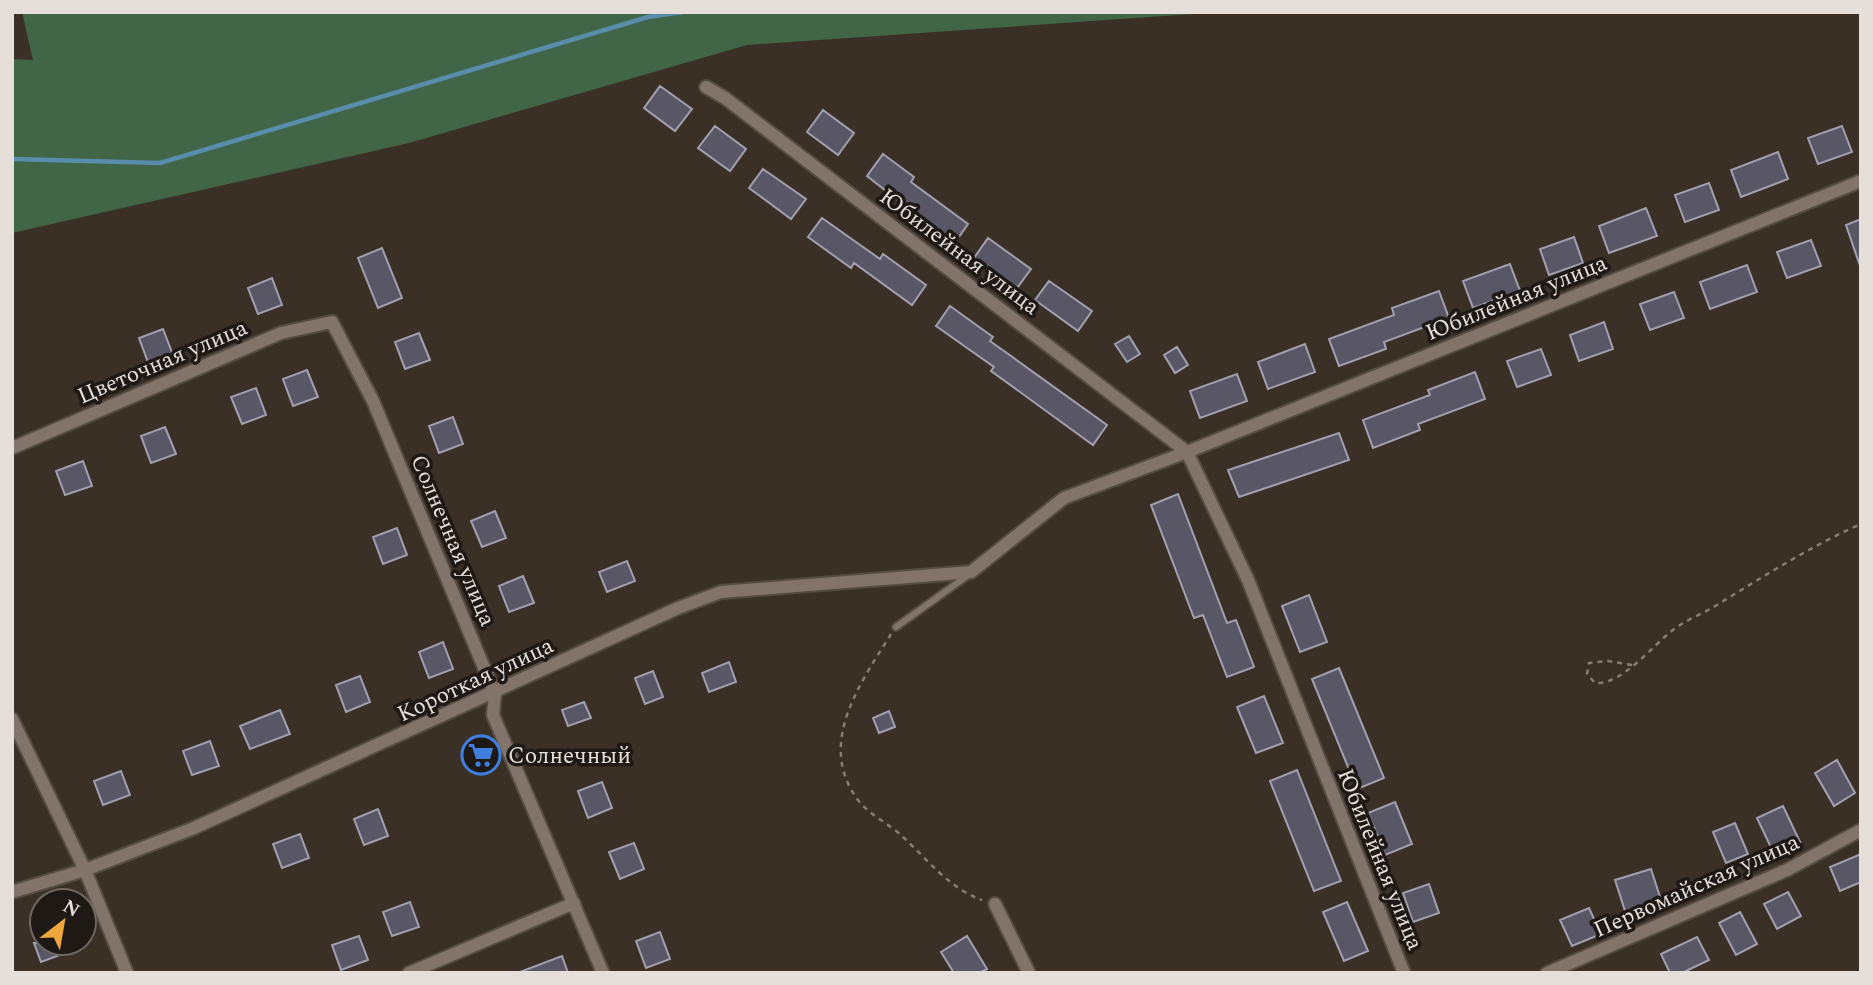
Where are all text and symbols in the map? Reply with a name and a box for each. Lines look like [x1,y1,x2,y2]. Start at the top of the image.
street label: Юбилейная улица [871,180,1047,324]
street label: Юбилейная улица [1421,246,1613,351]
street label: Цветочная улица [72,311,253,414]
street label: Солнечная улица [401,449,505,632]
street label: Короткая улица [392,629,560,732]
supermarket icon: Солнечный [460,734,502,776]
place label: Солнечный [508,739,631,774]
street label: Юбилейная улица [1327,764,1432,956]
street label: Первомайская улица [1588,825,1805,948]
north arrow [28,887,98,957]
text: N [57,892,85,925]

